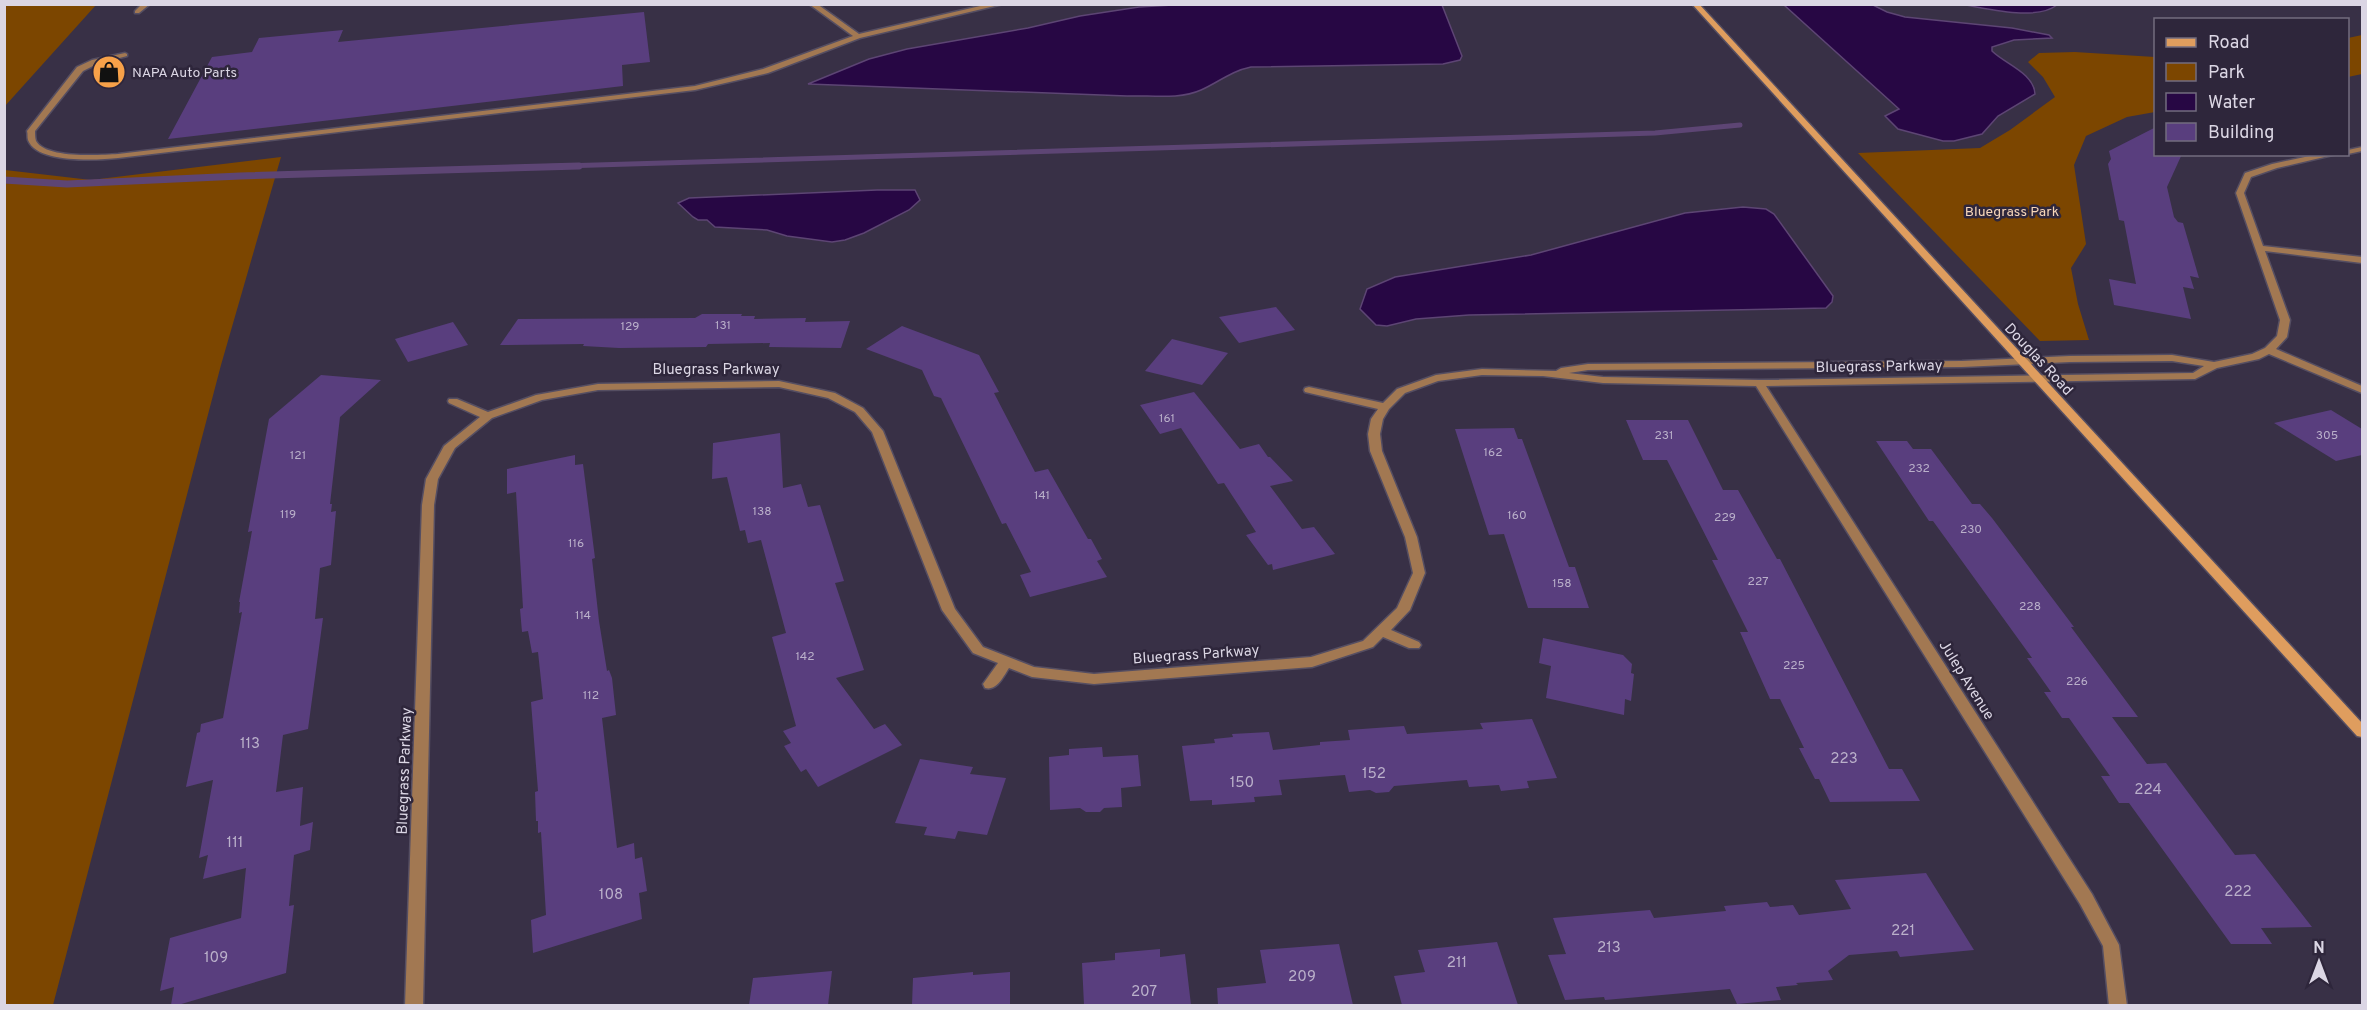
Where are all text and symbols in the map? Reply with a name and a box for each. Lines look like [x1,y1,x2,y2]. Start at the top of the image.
legend [2154,18,2349,156]
text: Road [2208,32,2250,55]
shop icon: NAPA Auto Parts [91,54,127,90]
text: Park [2208,62,2245,85]
place label: NAPA Auto Parts [132,65,237,82]
text: Water [2208,92,2255,115]
text: Building [2208,122,2274,145]
park label: Bluegrass Park [1965,204,2059,221]
house number: 131 [715,318,731,334]
house number: 129 [621,319,639,335]
street label: Douglas Road [1999,320,2076,400]
street label: Bluegrass Parkway [1815,357,1943,378]
street label: Bluegrass Parkway [652,361,780,380]
house number: 161 [1159,411,1175,427]
house number: 231 [1654,428,1674,444]
house number: 305 [2316,428,2338,444]
house number: 162 [1484,445,1502,461]
house number: 121 [290,448,306,464]
house number: 232 [1908,461,1930,477]
house number: 141 [1034,488,1050,504]
house number: 138 [752,504,772,520]
house number: 119 [280,507,296,523]
house number: 160 [1507,508,1527,524]
house number: 229 [1714,510,1736,526]
house number: 230 [1960,522,1982,538]
house number: 116 [568,536,584,552]
house number: 227 [1748,574,1768,590]
house number: 158 [1552,576,1572,592]
house number: 228 [2019,599,2041,615]
house number: 114 [575,608,591,624]
street label: Julep Avenue [1934,637,1998,724]
street label: Bluegrass Parkway [1132,642,1260,669]
house number: 142 [795,649,815,665]
house number: 225 [1783,658,1805,674]
house number: 226 [2066,674,2088,690]
house number: 112 [583,688,599,704]
street label: Bluegrass Parkway [394,707,417,835]
house number: 113 [240,735,260,754]
house number: 223 [1830,750,1858,769]
house number: 152 [1362,765,1386,784]
house number: 150 [1230,774,1254,793]
house number: 224 [2134,781,2162,800]
house number: 111 [227,834,243,853]
house number: 222 [2224,883,2252,902]
house number: 108 [599,886,623,905]
house number: 221 [1891,922,1915,941]
north arrow [2289,932,2349,992]
house number: 213 [1597,939,1621,958]
text: N [2313,939,2325,959]
house number: 109 [204,949,228,968]
house number: 211 [1447,954,1467,973]
house number: 209 [1288,968,1316,987]
house number: 207 [1131,983,1157,1002]

